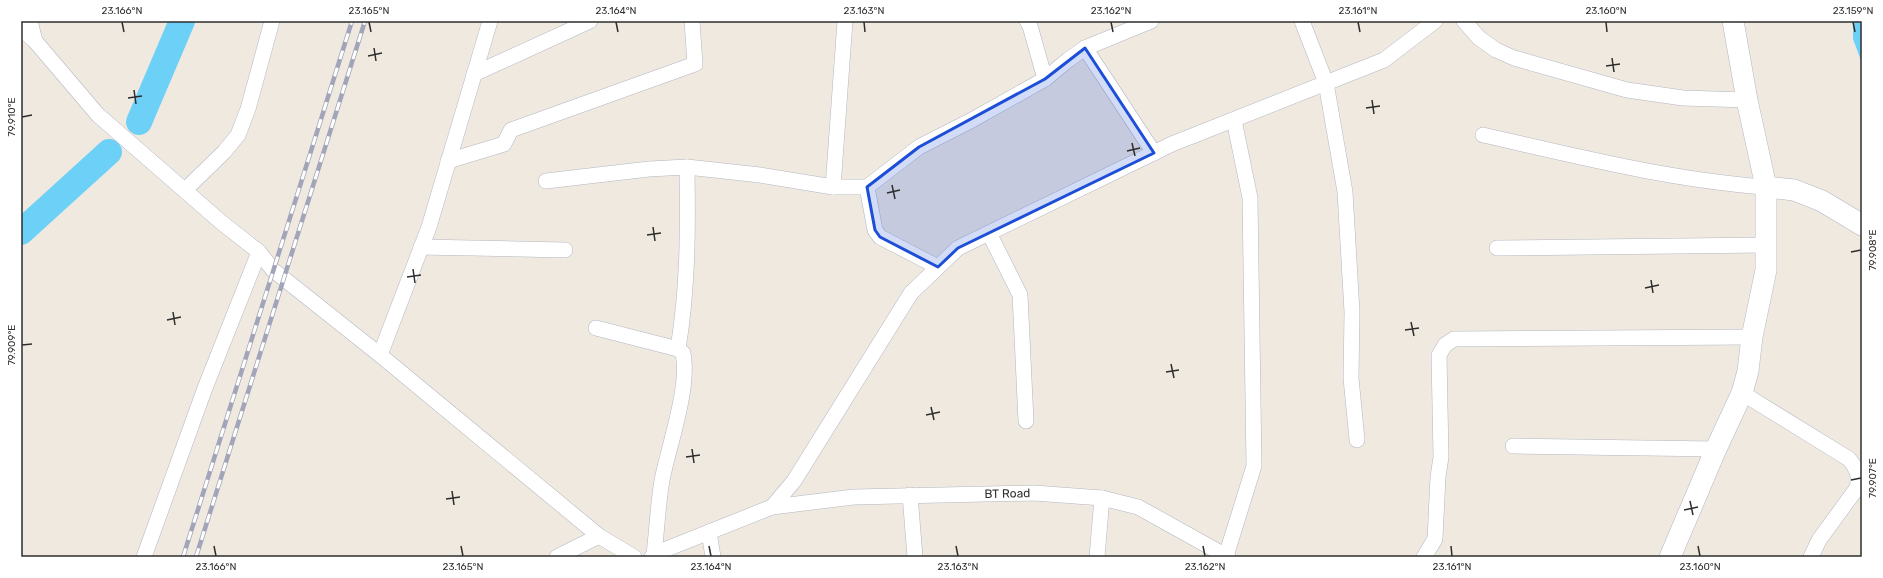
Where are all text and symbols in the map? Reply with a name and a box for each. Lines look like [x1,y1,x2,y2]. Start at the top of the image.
text: 23.166°N [102,5,142,17]
text: 23.165°N [349,5,389,17]
text: 23.164°N [595,5,637,17]
text: 23.163°N [844,5,884,17]
text: 23.162°N [1091,5,1131,17]
text: 23.161°N [1339,5,1377,17]
text: 23.160°N [1585,5,1627,17]
text: 23.159°N [1833,5,1873,17]
text: 79.910°E [6,98,18,137]
text: 79.908°E [1867,229,1879,271]
text: 79.909°E [6,325,18,365]
text: 79.907°E [1867,458,1879,498]
street label: BT Road [984,486,1030,501]
text: 23.166°N [196,561,236,573]
text: 23.165°N [443,561,483,573]
text: 23.164°N [690,561,732,573]
text: 23.163°N [938,561,978,573]
text: 23.162°N [1185,561,1225,573]
text: 23.161°N [1433,561,1471,573]
text: 23.160°N [1679,561,1721,573]

